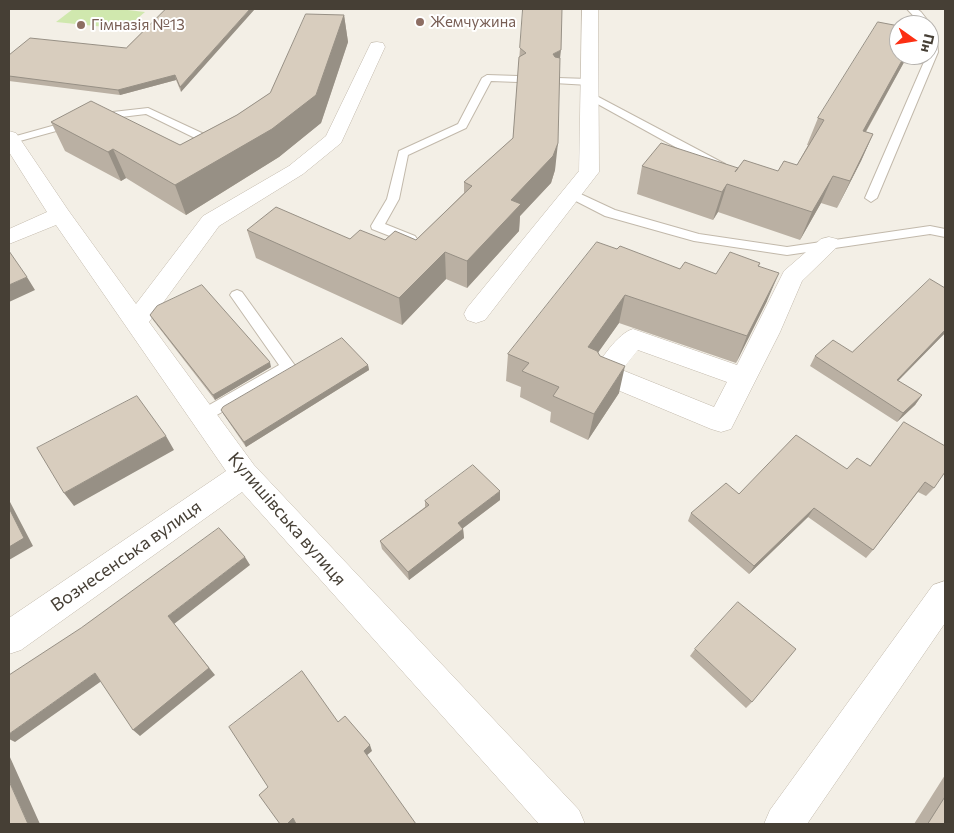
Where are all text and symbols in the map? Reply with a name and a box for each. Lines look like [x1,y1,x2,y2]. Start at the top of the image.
place label: Жемчужина [430,13,516,31]
north arrow [889,15,939,65]
place label: Гімназія №13 [91,16,185,34]
marker: Жемчужина [414,16,426,28]
marker: Гімназія №13 [75,19,87,31]
text: Пн [918,32,938,54]
street label: Кулишівська вулиця [223,448,351,590]
street label: Вознесенська вулиця [47,496,205,616]

